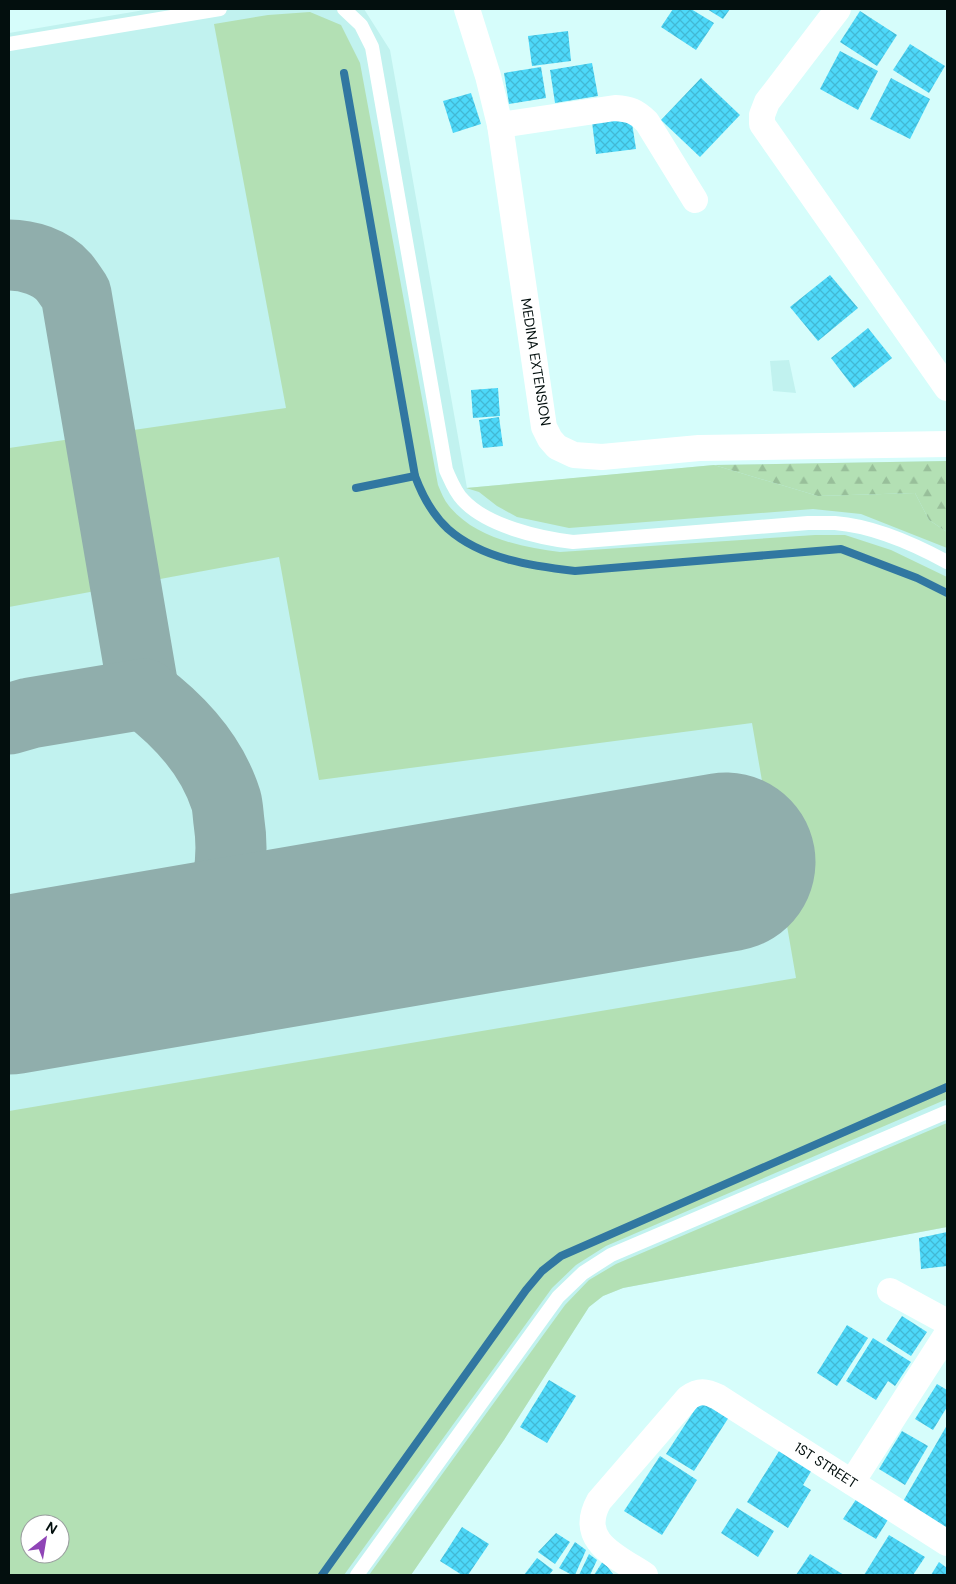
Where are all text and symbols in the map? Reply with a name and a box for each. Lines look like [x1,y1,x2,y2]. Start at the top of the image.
street label: MEDINA EXTENSION [517,297,555,427]
street label: 1ST STREET [791,1438,861,1492]
north arrow [20,1514,70,1564]
text: N [43,1518,61,1538]

